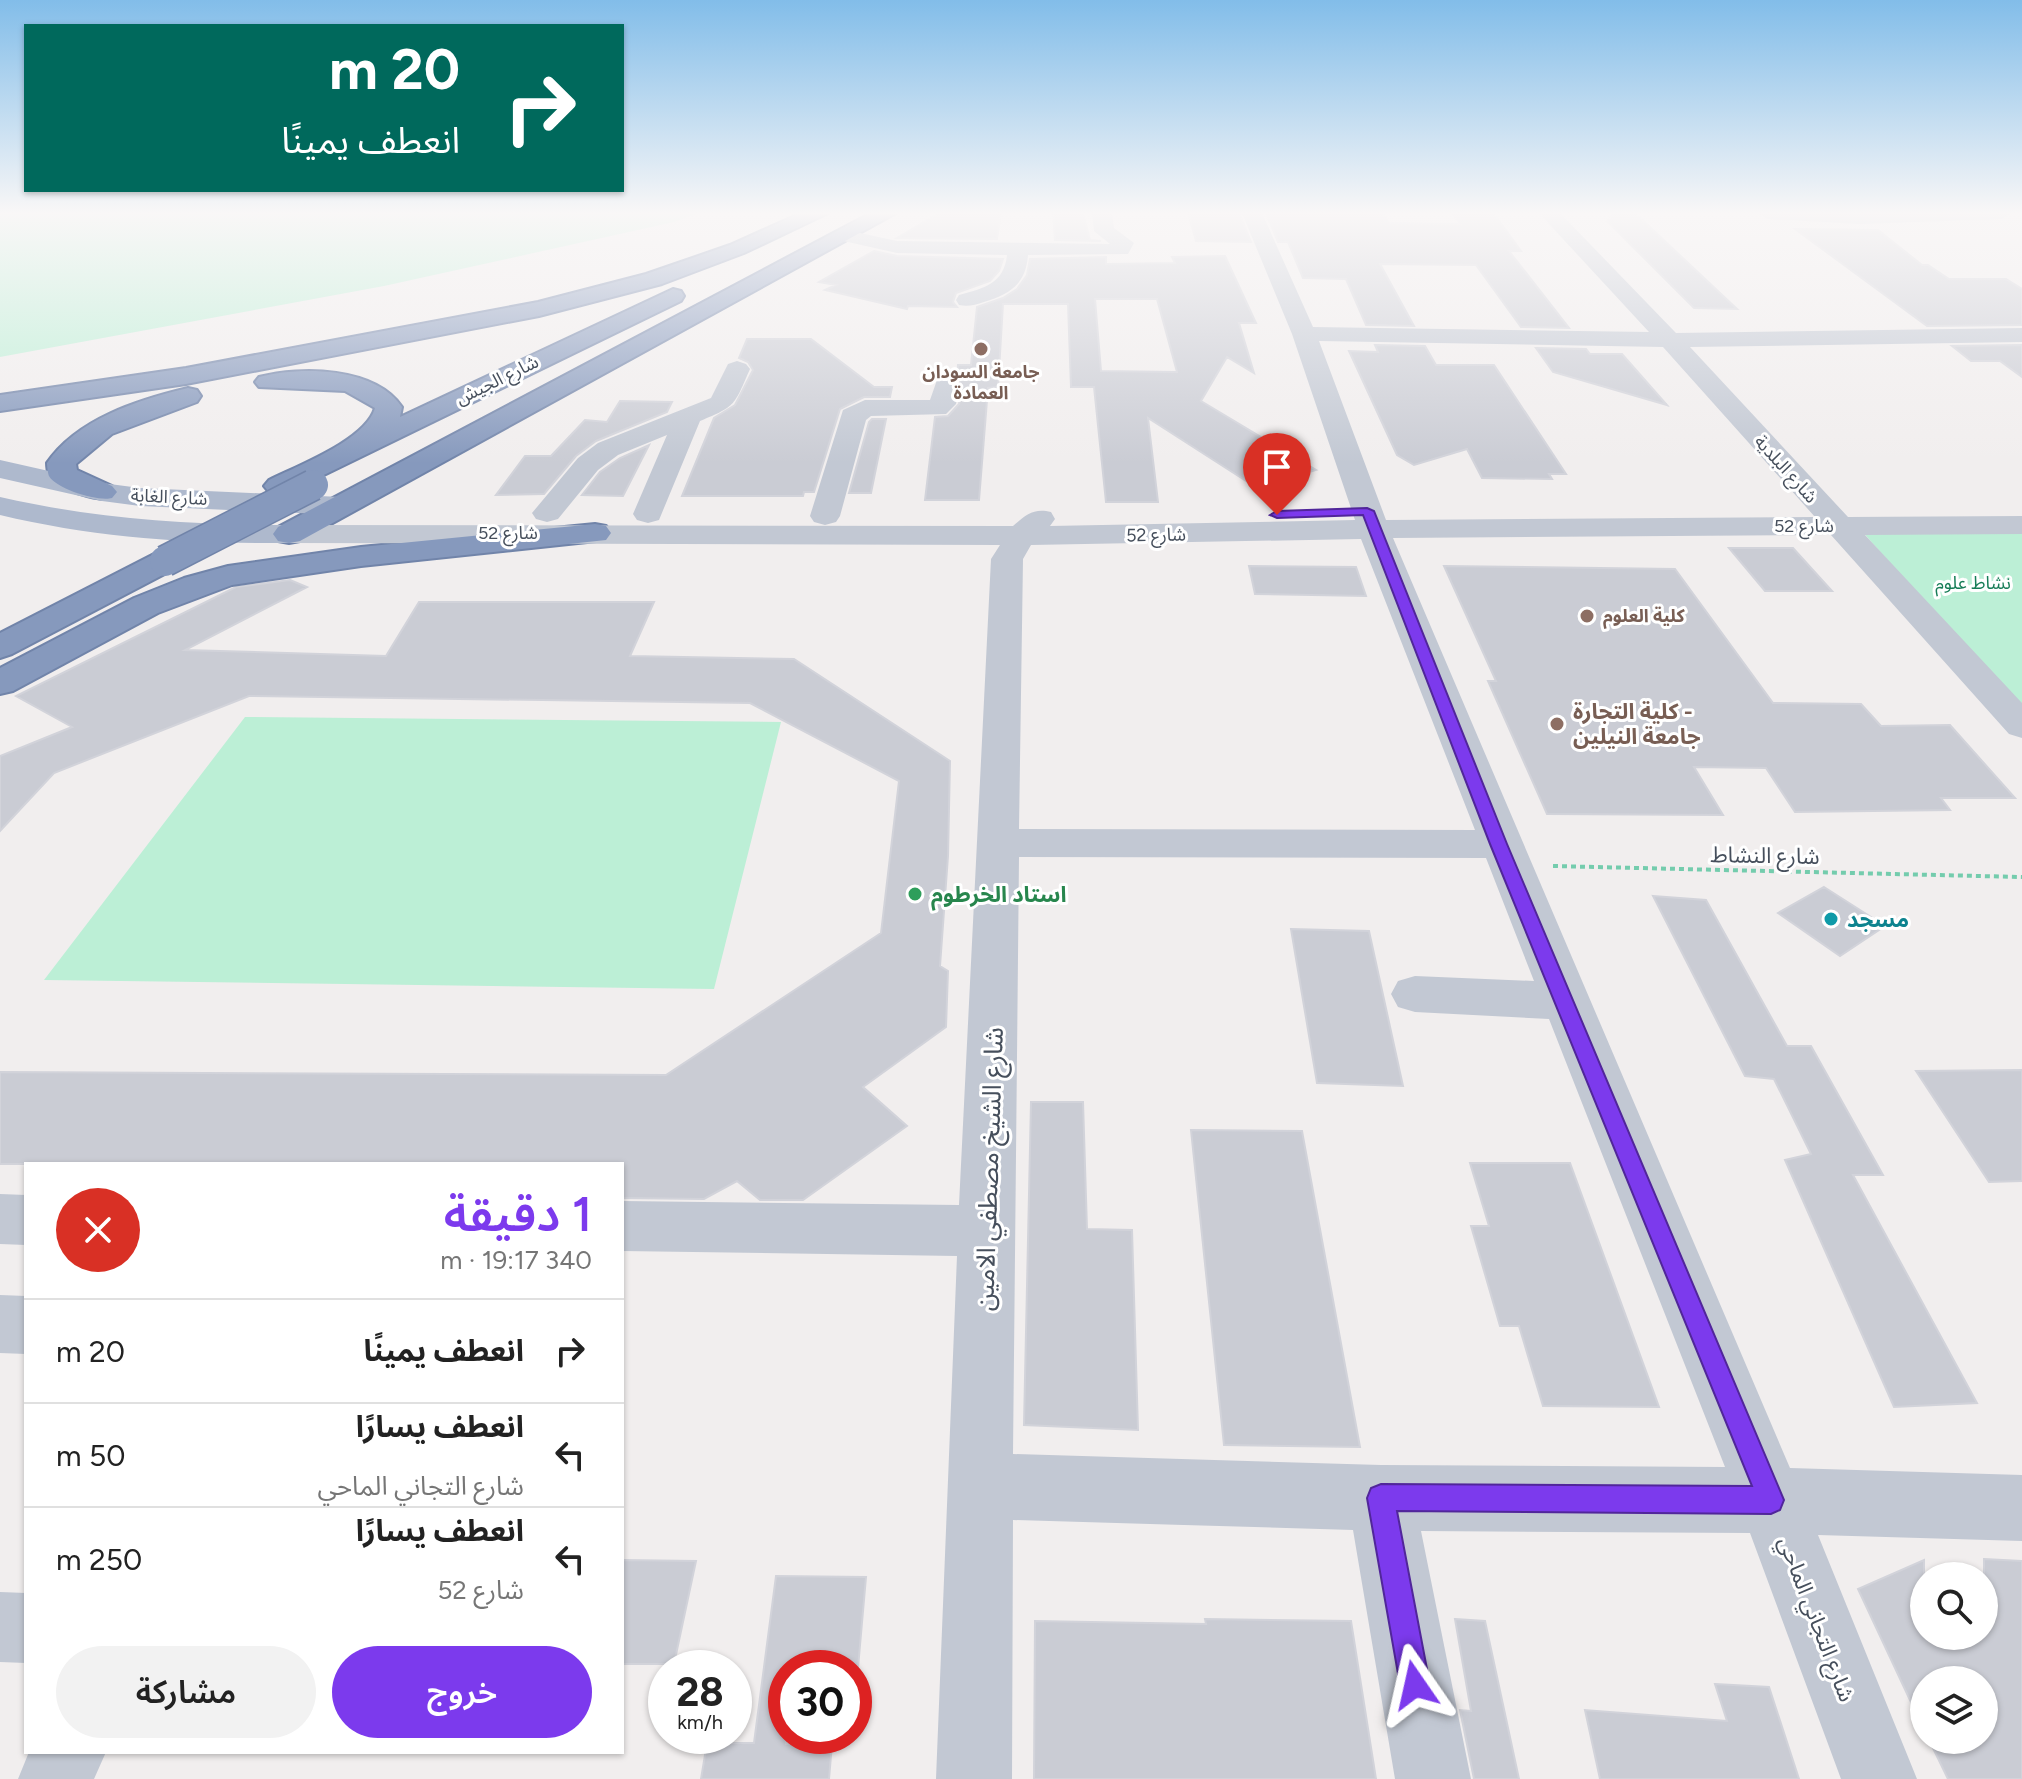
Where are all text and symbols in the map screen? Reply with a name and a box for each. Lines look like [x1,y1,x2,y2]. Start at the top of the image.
text: 20 m [329,36,460,103]
icon: right [488,56,592,160]
text: انعطف يمينًا [281,119,460,162]
marker: جامعة السودان العمادة [972,340,990,358]
street label: شارع الجيش [452,350,543,412]
place label: جامعة السودان العمادة [922,361,1040,404]
street label: شارع البلدية [1748,431,1822,509]
pin [1243,433,1311,515]
icon: arrive [1255,445,1299,489]
street label: شارع الغابة [130,484,208,513]
street label: شارع 52 [1774,515,1834,540]
street label: شارع 52 [478,522,538,547]
street label: شارع 52 [1126,523,1186,550]
park label: نشاط علوم [1935,572,2011,597]
place label: كلية العلوم [1603,605,1686,629]
marker: كلية العلوم [1578,607,1596,625]
place label: كلية التجارة - جامعة النيلين [1573,698,1701,750]
marker: كلية التجارة - جامعة النيلين [1548,715,1566,733]
street label: شارع النشاط [1710,841,1820,873]
place label: استاد الخرطوم [931,881,1066,911]
marker: استاد الخرطوم [906,885,924,903]
place label: مسجد [1847,906,1909,933]
marker: مسجد [1822,910,1840,928]
street label: شارع الشيخ مصطفي الامين [968,1027,1014,1312]
text: 1 دقيقة [444,1185,592,1243]
button: close [56,1188,140,1272]
text: 340 m · 19:17 [440,1244,592,1276]
icon: right [548,1329,592,1373]
text: انعطف يمينًا [363,1332,524,1369]
text: 20 m [56,1333,125,1370]
text: انعطف يسارًا [356,1408,524,1445]
icon: left [548,1433,592,1477]
text: 50 m [56,1437,125,1474]
text: شارع التجاني الماحي [318,1470,524,1502]
text: انعطف يسارًا [356,1512,524,1549]
street label: شارع التجاني الماحي [1770,1533,1860,1707]
icon: left [548,1537,592,1581]
text: 250 m [56,1541,142,1578]
map controls [1910,1562,1998,1754]
button: search [1910,1562,1998,1650]
text: شارع 52 [437,1574,524,1606]
position arrow [1373,1643,1457,1727]
button: مشاركة [56,1646,316,1738]
button: خروج [332,1646,592,1738]
speed limit sign: 30 [768,1650,872,1754]
button: layers [1910,1666,1998,1754]
text: 28 [676,1668,724,1716]
text: km/h [677,1710,723,1734]

